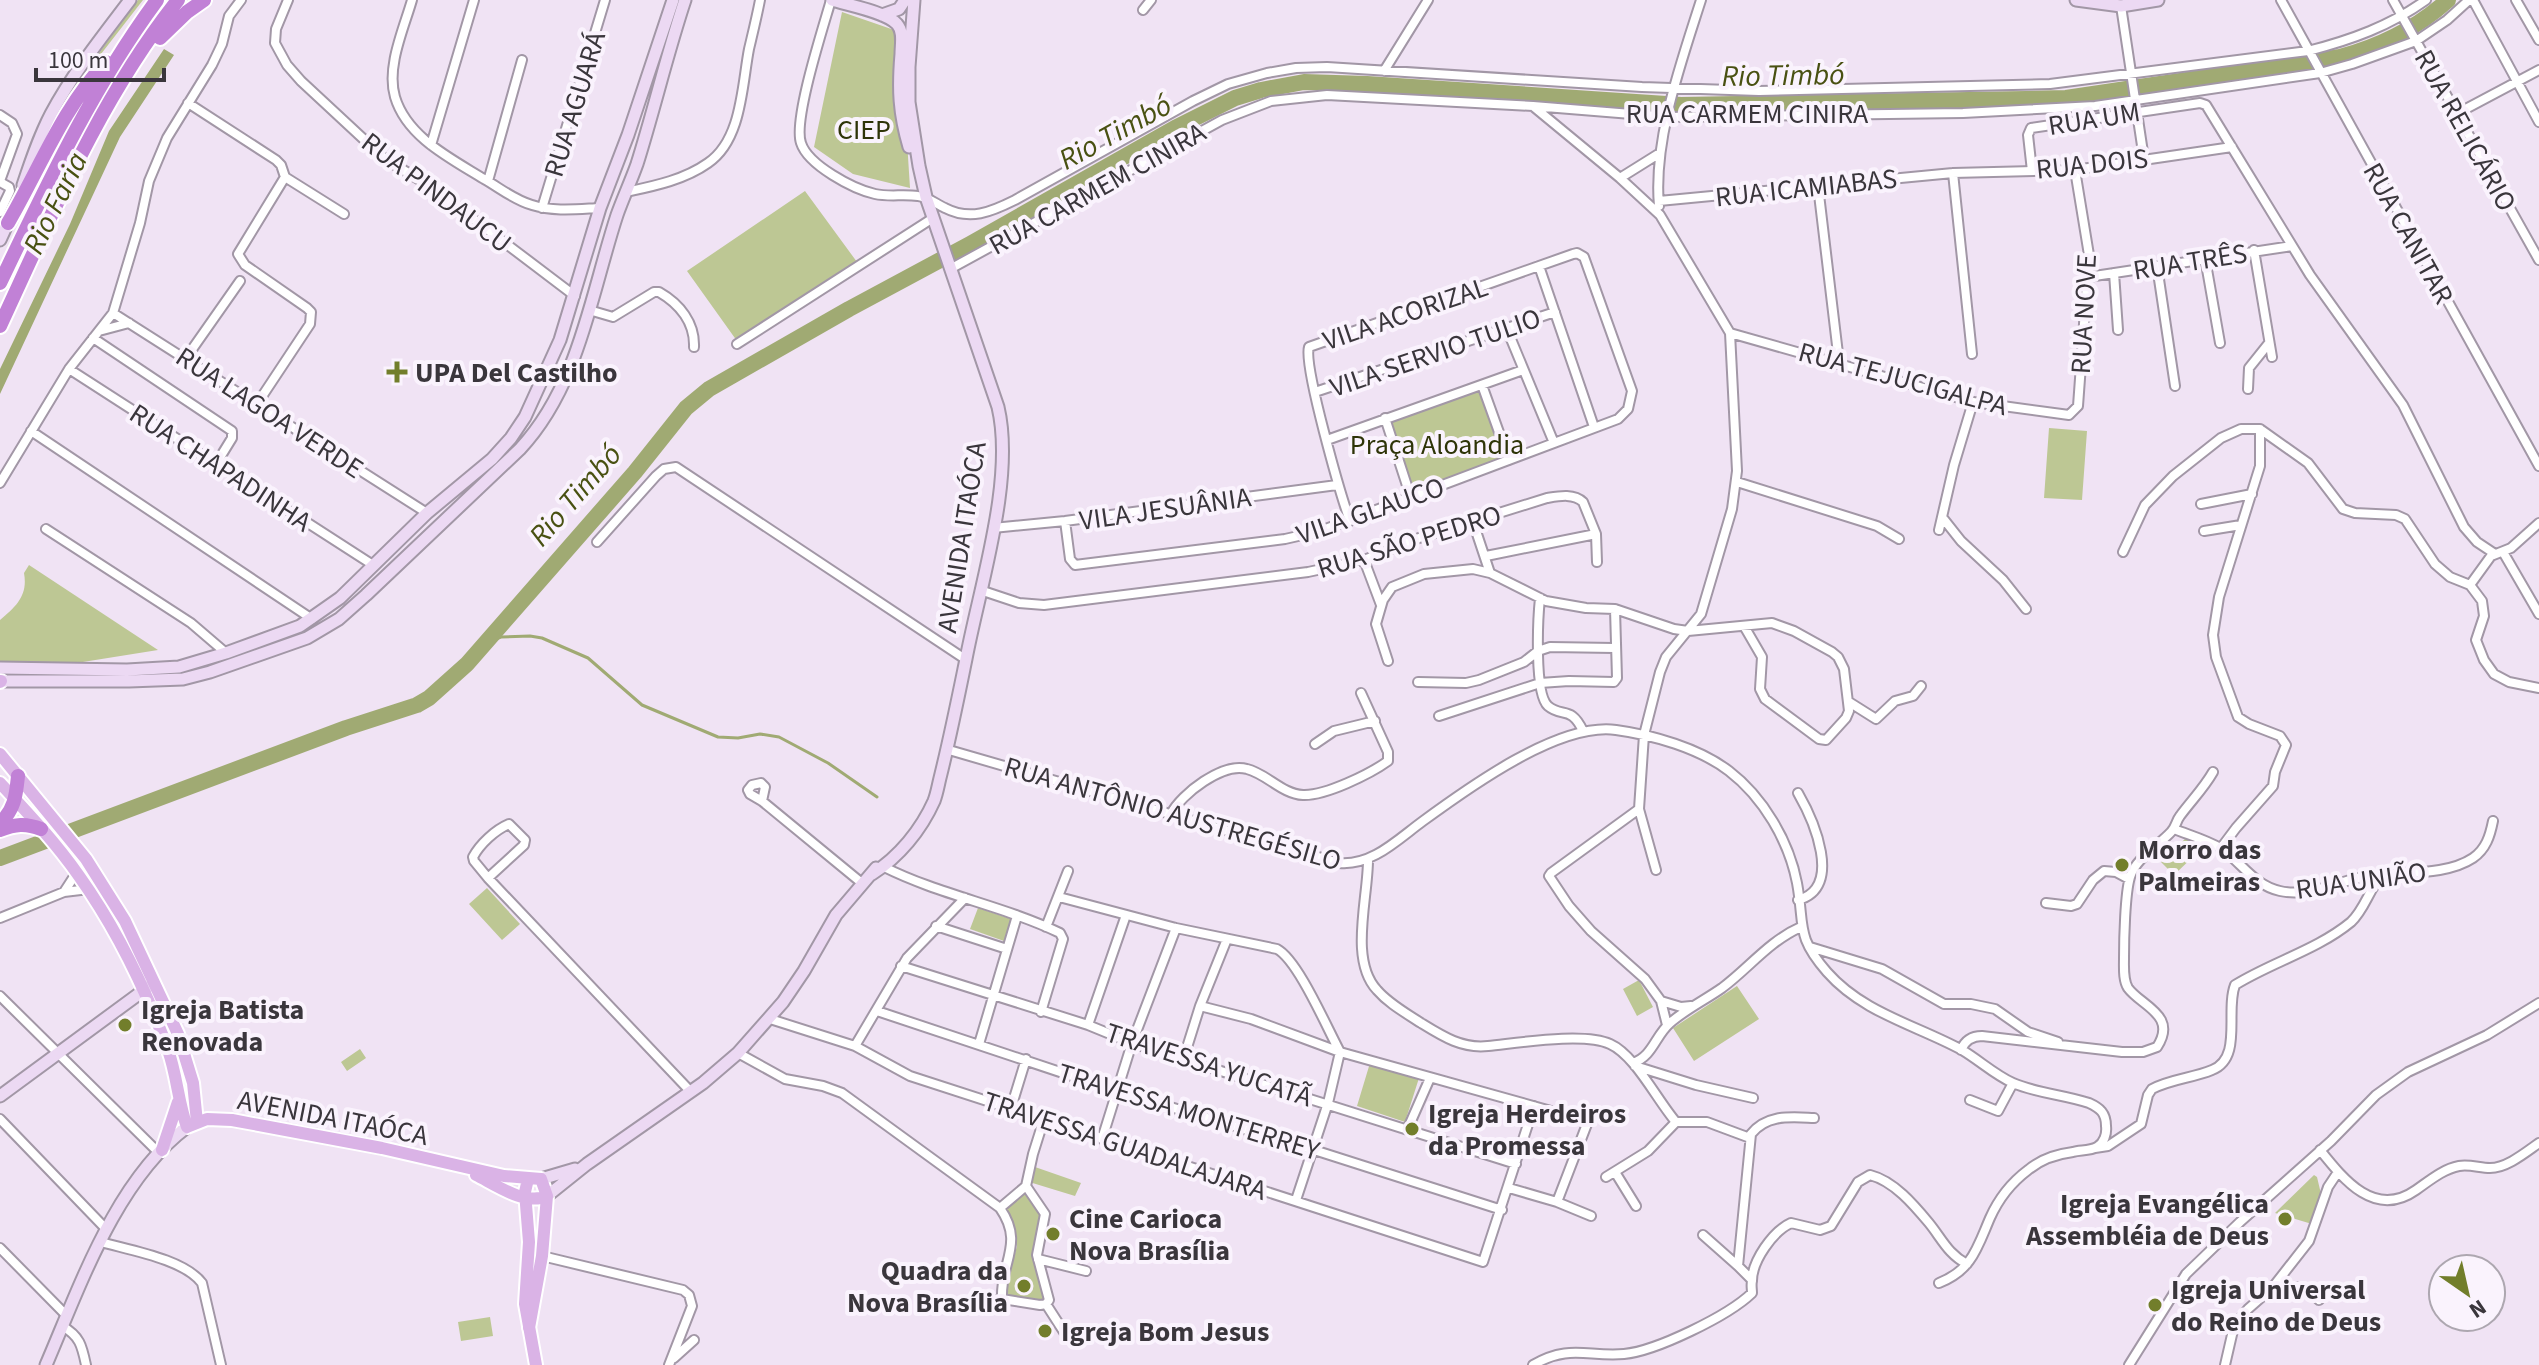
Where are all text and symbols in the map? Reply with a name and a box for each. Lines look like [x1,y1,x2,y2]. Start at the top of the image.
street label: RUA AGUARÁ [534,26,616,182]
scale bar [36,32,164,82]
street label: RUA RELICÁRIO [2404,42,2526,219]
text: 100 m [48,43,108,78]
water label: Rio Timbó [1721,53,1845,98]
water label: Rio Timbó [1051,84,1179,181]
street label: RUA UM [2045,92,2143,146]
street label: RUA CARMEM CINIRA [1626,94,1869,134]
park label: CIEP [837,110,891,150]
street label: RUA CARMEM CINIRA [982,112,1214,265]
street label: RUA PINDAUCU [353,123,520,263]
street label: RUA DOIS [2034,138,2150,190]
water label: Rio Faria [12,145,99,261]
street label: RUA CANITAR [2353,156,2463,311]
street label: RUA ICAMIABAS [1713,159,1899,217]
street label: RUA TRÊS [2130,233,2250,291]
street label: RUA NOVE [2061,253,2107,375]
street label: VILA ACORIZAL [1317,267,1493,361]
street label: VILA SERVIO TULIO [1324,298,1546,408]
street label: RUA TEJUCIGALPA [1794,332,2012,426]
street label: RUA LAGOA VERDE [168,337,371,489]
place label: UPA Del Castilho [415,353,618,393]
marker: UPA Del Castilho [386,361,408,383]
street label: RUA CHAPADINHA [122,394,320,542]
park label: Praça Aloandia [1350,425,1524,465]
water label: Rio Timbó [519,435,632,556]
street label: AVENIDA ITAÓCA [927,438,997,636]
street label: VILA GLAUCO [1291,467,1450,555]
street label: VILA JESUÂNIA [1077,477,1254,541]
street label: RUA SÃO PEDRO [1312,495,1506,589]
street label: RUA ANTÔNIO AUSTREGÉSILO [1000,747,1346,881]
place label: Morro das Palmeiras [2138,830,2261,902]
street label: RUA UNIÃO [2293,852,2429,910]
marker: Morro das Palmeiras [2113,856,2131,874]
place label: Igreja Batista Renovada [141,990,304,1062]
street label: TRAVESSA YUCATÃ [1100,1013,1318,1117]
marker: Igreja Batista Renovada [116,1016,134,1034]
street label: TRAVESSA MONTERREY [1053,1053,1325,1171]
street label: AVENIDA ITAÓCA [234,1080,432,1156]
street label: TRAVESSA GUADALAJARA [978,1081,1272,1211]
place label: Igreja Herdeiros da Promessa [1428,1094,1626,1166]
marker: Igreja Herdeiros da Promessa [1403,1120,1421,1138]
place label: Igreja Evangélica Assembléia de Deus [2025,1184,2269,1256]
place label: Cine Carioca Nova Brasília [1069,1199,1230,1271]
marker: Igreja Evangélica Assembléia de Deus [2276,1210,2294,1228]
marker: Cine Carioca Nova Brasília [1044,1225,1062,1243]
place label: Quadra da Nova Brasília [847,1251,1008,1323]
north arrow [2427,1253,2507,1333]
place label: Igreja Universal do Reino de Deus [2171,1270,2381,1342]
marker: Quadra da Nova Brasília [1015,1277,1033,1295]
text: N [2463,1291,2493,1326]
marker: Igreja Universal do Reino de Deus [2146,1296,2164,1314]
place label: Igreja Bom Jesus [1061,1312,1269,1352]
marker: Igreja Bom Jesus [1036,1322,1054,1340]

